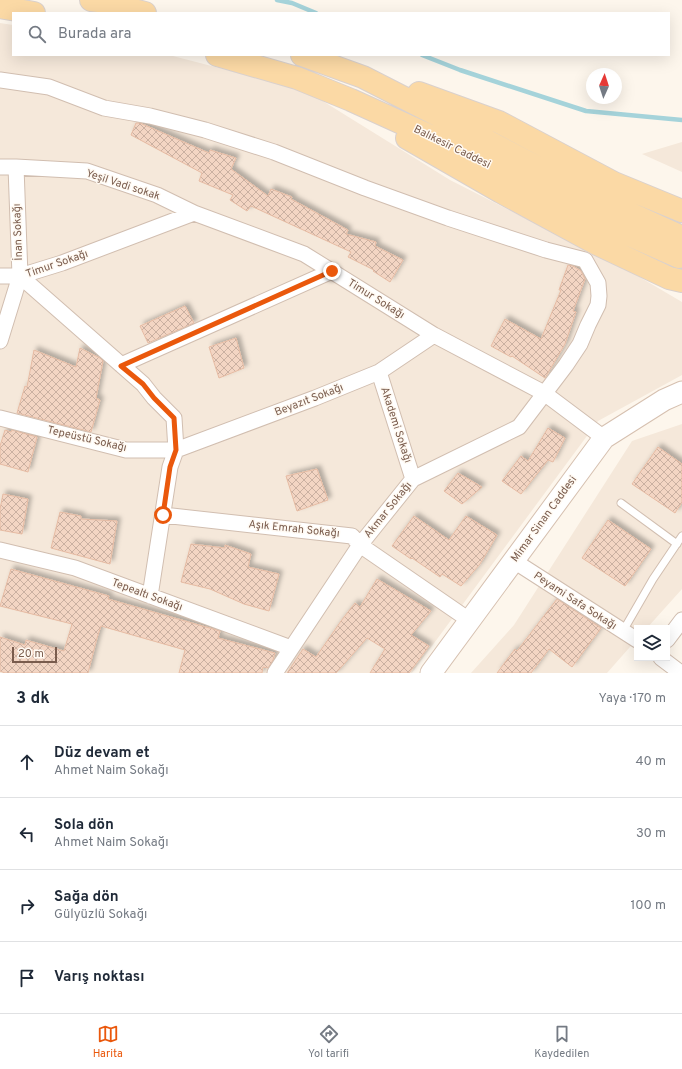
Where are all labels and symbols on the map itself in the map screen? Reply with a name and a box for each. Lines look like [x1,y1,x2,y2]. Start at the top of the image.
north arrow [586,68,622,104]
street label: Balıkesir Caddesi [411,122,493,172]
street label: Yeşil Vadi sokak [84,166,162,204]
street label: İnan Sokağı [9,203,26,261]
street label: Timur Sokağı [24,247,90,281]
route end [323,262,341,280]
street label: Timur Sokağı [345,276,407,322]
street label: Beyazıt Sokağı [273,380,345,420]
street label: Akademi Sokağı [377,385,415,465]
street label: Tepeüstü Sokağı [46,423,128,455]
street label: Mimar Sinan Caddesi [508,473,580,565]
street label: Akmar Sokağı [361,479,415,541]
route start [154,506,172,524]
street label: Aşık Emrah Sokağı [248,517,340,541]
street label: Peyami Safa Sokağı [531,569,619,633]
street label: Tepealtı Sokağı [110,576,184,614]
scale bar [12,645,57,664]

